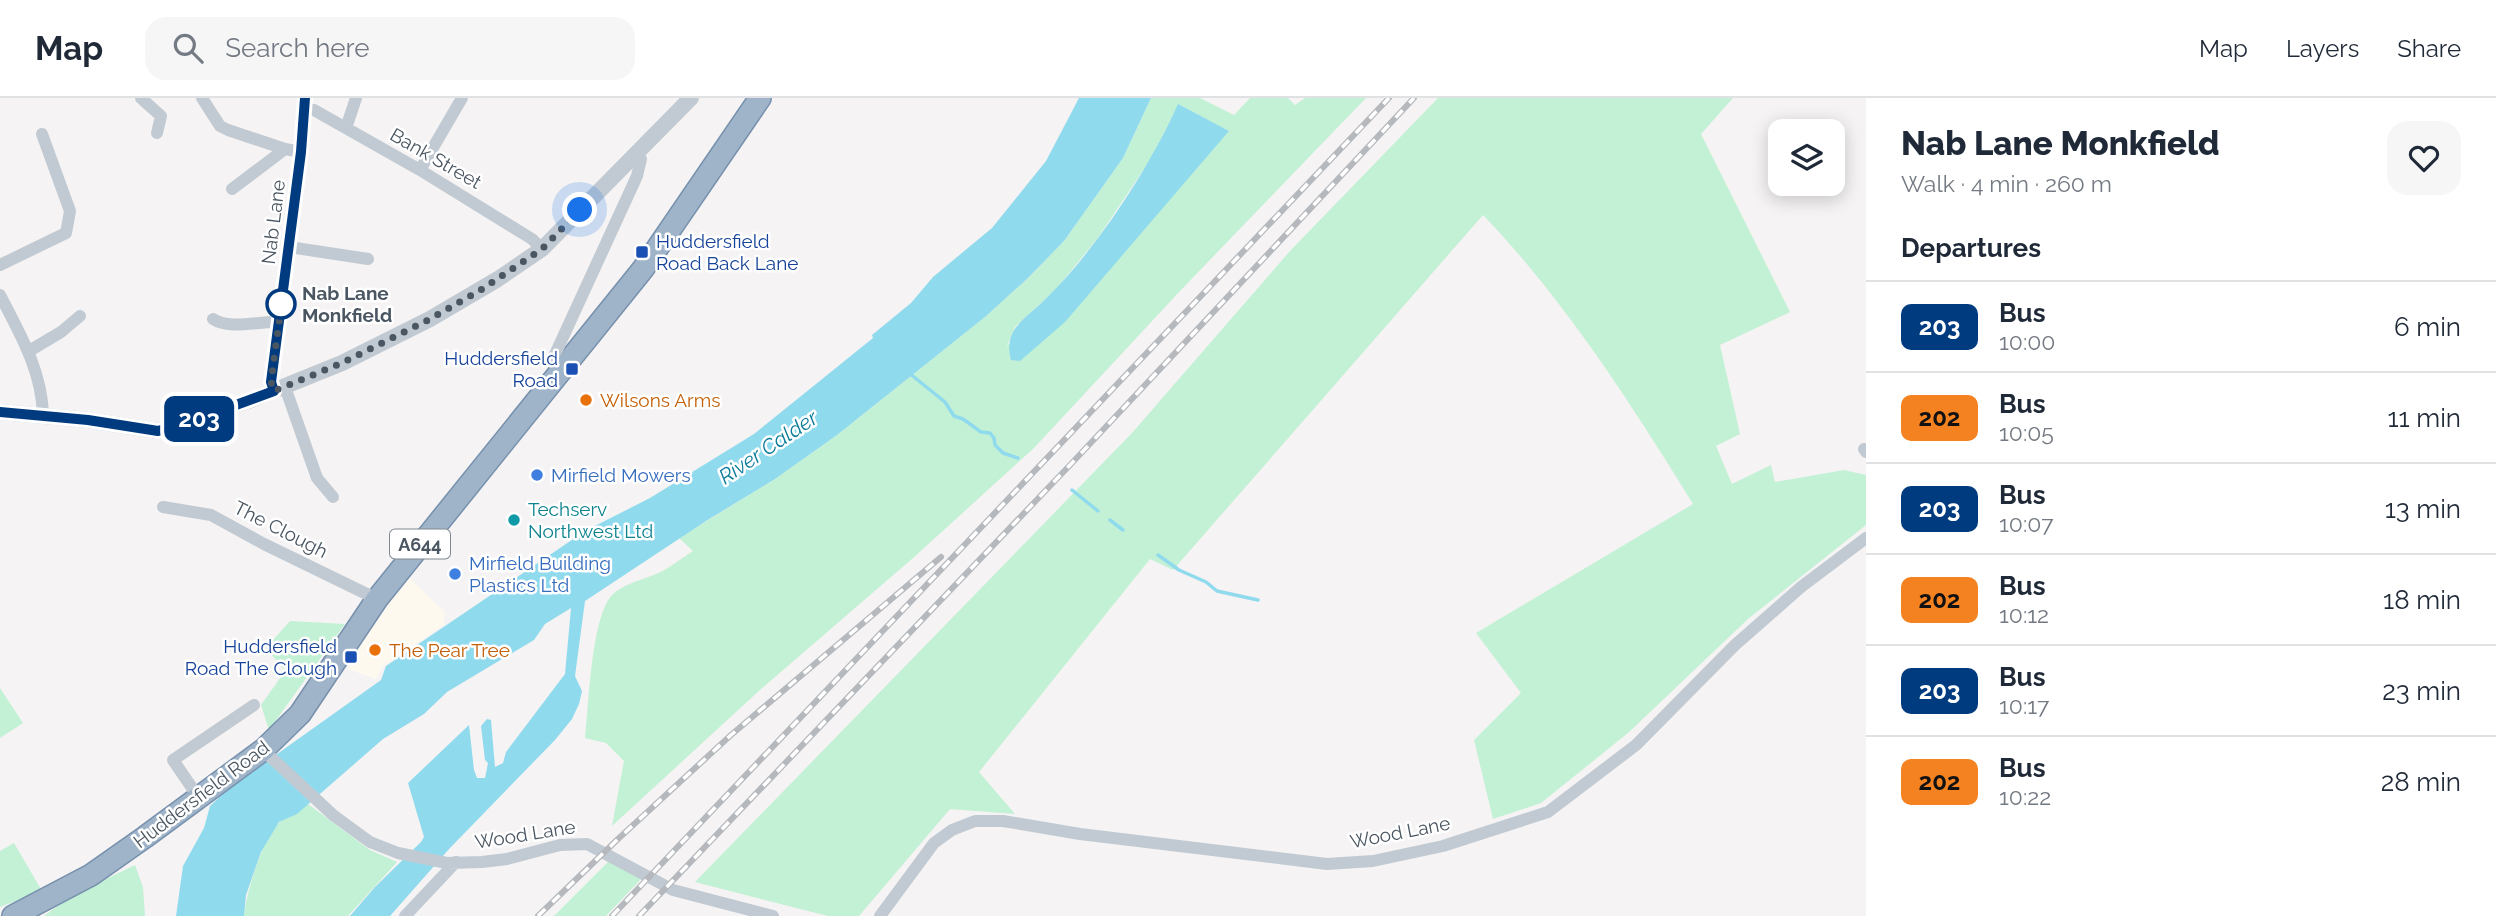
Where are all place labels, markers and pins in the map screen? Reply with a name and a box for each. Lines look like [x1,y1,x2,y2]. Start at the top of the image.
place label: Huddersfield Road Back Lane [656,230,798,274]
marker: Huddersfield Road Back Lane [634,244,650,260]
place label: Nab Lane Monkfield [302,282,392,326]
marker: Nab Lane Monkfield [266,289,296,319]
place label: Huddersfield Road [444,347,558,391]
marker: Huddersfield Road [564,361,580,377]
place label: Wilsons Arms [600,389,720,411]
marker: Wilsons Arms [578,392,594,408]
place label: Mirfield Mowers [551,464,691,486]
marker: Mirfield Mowers [529,467,545,483]
place label: Techserv Northwest Ltd [528,498,653,542]
marker: Techserv Northwest Ltd [506,512,522,528]
place label: Mirfield Building Plastics Ltd [469,552,611,596]
marker: Mirfield Building Plastics Ltd [447,566,463,582]
place label: Huddersfield Road The Clough [185,635,337,679]
place label: The Pear Tree [389,639,510,661]
marker: The Pear Tree [367,642,383,658]
marker: Huddersfield Road The Clough [343,649,359,665]

